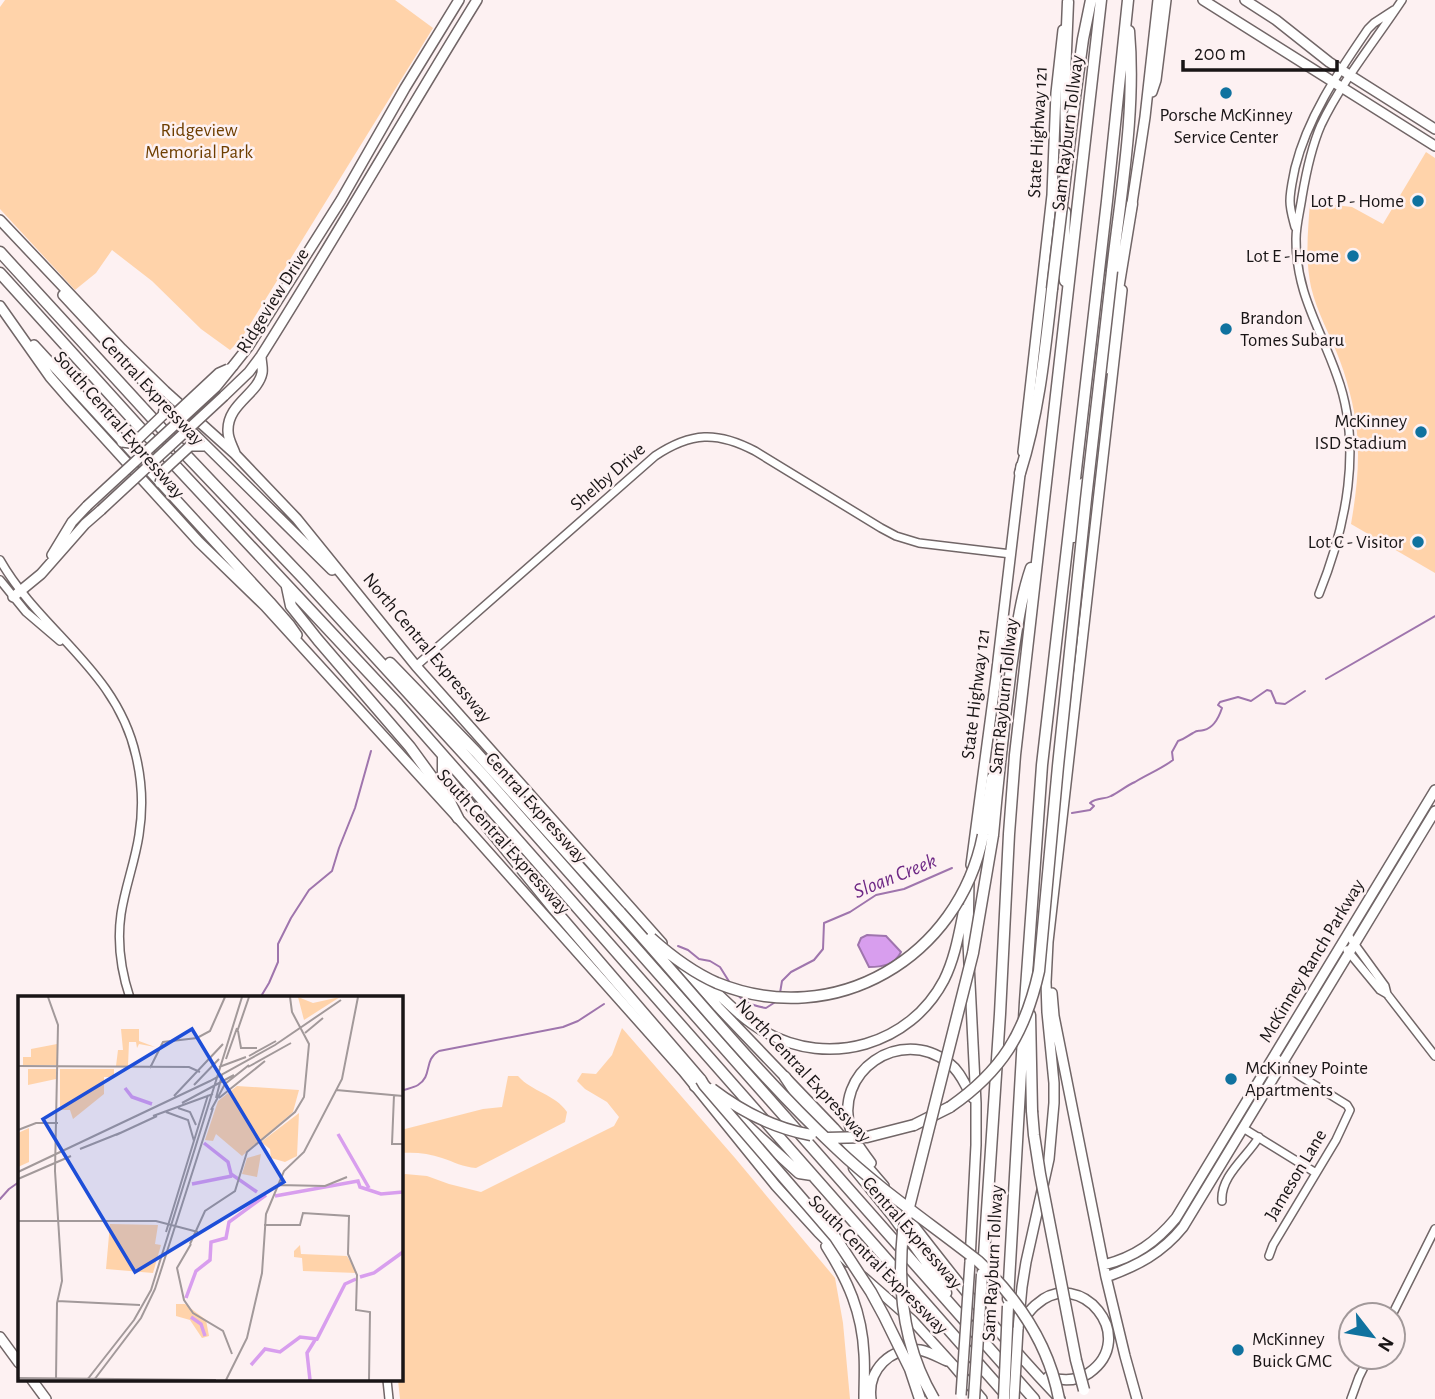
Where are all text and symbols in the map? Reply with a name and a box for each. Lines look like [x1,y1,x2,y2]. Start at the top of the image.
scale bar [1183,28,1337,72]
text: 200 m [1194,43,1246,64]
street label: Sam Rayburn Tollway [1049,54,1087,212]
street label: State Highway 121 [1025,66,1051,198]
marker: Porsche McKinney Service Center [1218,85,1234,101]
place label: Porsche McKinney Service Center [1159,106,1293,147]
park label: Ridgeview Memorial Park [145,121,253,162]
place label: Lot P - Home [1310,192,1404,211]
marker: Lot P - Home [1410,193,1426,209]
street label: Ridgeview Drive [233,245,313,357]
place label: Lot E - Home [1246,247,1339,266]
marker: Lot E - Home [1345,248,1361,264]
place label: Brandon Tomes Subaru [1240,309,1344,350]
marker: Brandon Tomes Subaru [1218,321,1234,337]
street label: Central Expressway [97,333,207,449]
street label: South Central Expressway [50,348,188,502]
place label: McKinney ISD Stadium [1315,412,1407,453]
marker: McKinney ISD Stadium [1413,424,1429,440]
street label: Shelby Drive [567,440,649,514]
place label: Lot C - Visitor [1308,533,1404,552]
marker: Lot C - Visitor [1410,534,1426,550]
street label: North Central Expressway [359,570,495,726]
street label: Sam Rayburn Tollway [986,617,1022,775]
street label: State Highway 121 [959,627,993,761]
street label: Central Expressway [482,749,590,867]
street label: South Central Expressway [433,766,573,918]
water label: Sloan Creek [850,850,940,902]
street label: McKinney Ranch Parkway [1256,876,1368,1046]
inset map [18,996,402,1382]
street label: North Central Expressway [732,996,874,1146]
place label: McKinney Pointe Apartments [1245,1059,1368,1100]
marker: McKinney Pointe Apartments [1223,1071,1239,1087]
street label: Jameson Lane [1262,1126,1330,1224]
street label: Central Expressway [858,1173,966,1293]
street label: Sam Rayburn Tollway [979,1184,1007,1342]
street label: South Central Expressway [805,1192,951,1338]
north arrow [1337,1301,1407,1371]
place label: McKinney Buick GMC [1252,1330,1332,1371]
text: N [1374,1333,1397,1355]
marker: McKinney Buick GMC [1230,1342,1246,1358]

